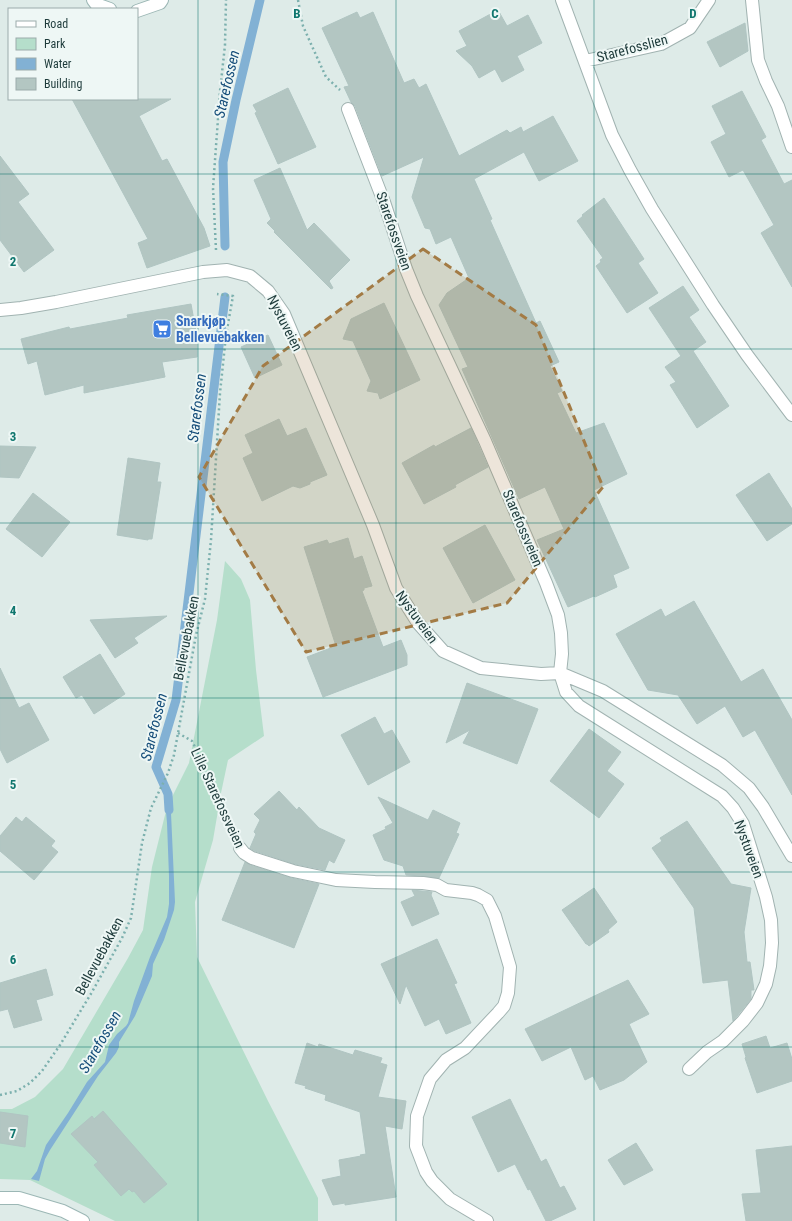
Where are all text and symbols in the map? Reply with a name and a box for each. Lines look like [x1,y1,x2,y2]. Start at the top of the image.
text: B [293,6,301,21]
text: C [491,6,499,21]
text: D [689,6,697,21]
legend [8,8,138,100]
text: Road [44,17,68,31]
street label: Starefosslien [595,31,669,65]
text: Park [44,37,66,51]
water label: Starefossen [210,48,244,120]
text: Water [44,57,72,71]
text: Building [44,77,82,91]
street label: Starefossveien [373,190,415,272]
text: 2 [10,254,17,269]
street label: Nystuveien [264,292,306,354]
place label: Snarkjøp Bellevuebakken [176,313,265,345]
supermarket icon: Snarkjøp Bellevuebakken [151,318,173,340]
water label: Starefossen [184,373,210,443]
text: 3 [10,429,16,444]
street label: Starefossveien [500,487,546,569]
street label: Nystuveien [393,588,441,646]
street label: Bellevuebakken [170,594,202,682]
text: 4 [10,603,17,618]
water label: Starefossen [137,691,171,763]
street label: Lille Starefossveien [188,746,248,850]
text: 5 [10,777,17,792]
street label: Nystuveien [731,818,767,880]
street label: Bellevuebakken [72,914,126,998]
text: 6 [10,952,17,967]
water label: Starefossen [75,1008,125,1076]
text: 7 [10,1126,17,1141]

